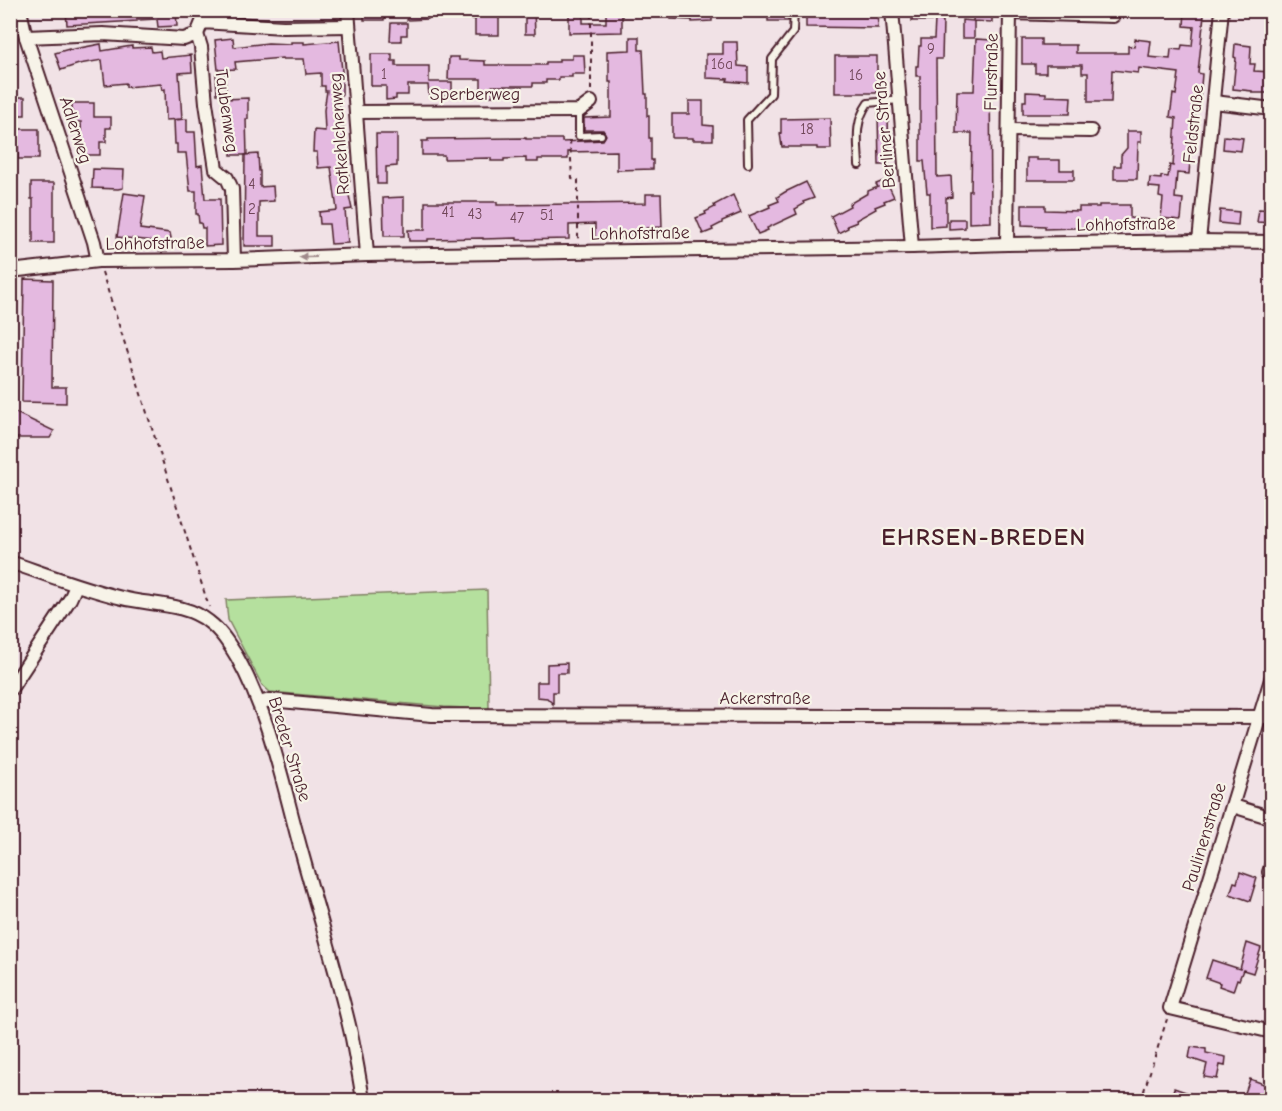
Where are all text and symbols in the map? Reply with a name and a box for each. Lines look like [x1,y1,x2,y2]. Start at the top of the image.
street label: Flurstraße [980,33,1003,111]
house number: 9 [927,40,935,58]
house number: 16a [711,55,733,73]
house number: 1 [381,65,387,83]
house number: 16 [849,66,863,84]
street label: Taubenweg [210,68,243,154]
street label: Berliner Straße [869,71,900,189]
street label: Rotkehlchenweg [325,72,354,196]
street label: Sperberweg [430,84,520,105]
street label: Feldstraße [1179,84,1208,164]
street label: Adlerweg [55,94,96,166]
house number: 18 [800,120,814,138]
house number: 4 [248,175,256,193]
house number: 2 [248,200,256,218]
house number: 41 [441,203,455,221]
house number: 43 [468,205,482,223]
house number: 51 [540,206,554,224]
house number: 47 [510,209,524,227]
street label: Lohhofstraße [1076,213,1176,236]
street label: Lohhofstraße [590,222,690,245]
street label: Lohhofstraße [105,232,205,255]
one-way arrow [299,253,318,262]
district label: EHRSEN-BREDEN [881,523,1087,551]
street label: Ackerstraße [720,688,810,709]
street label: Breder Straße [264,694,315,804]
street label: Paulinenstraße [1178,781,1231,894]

